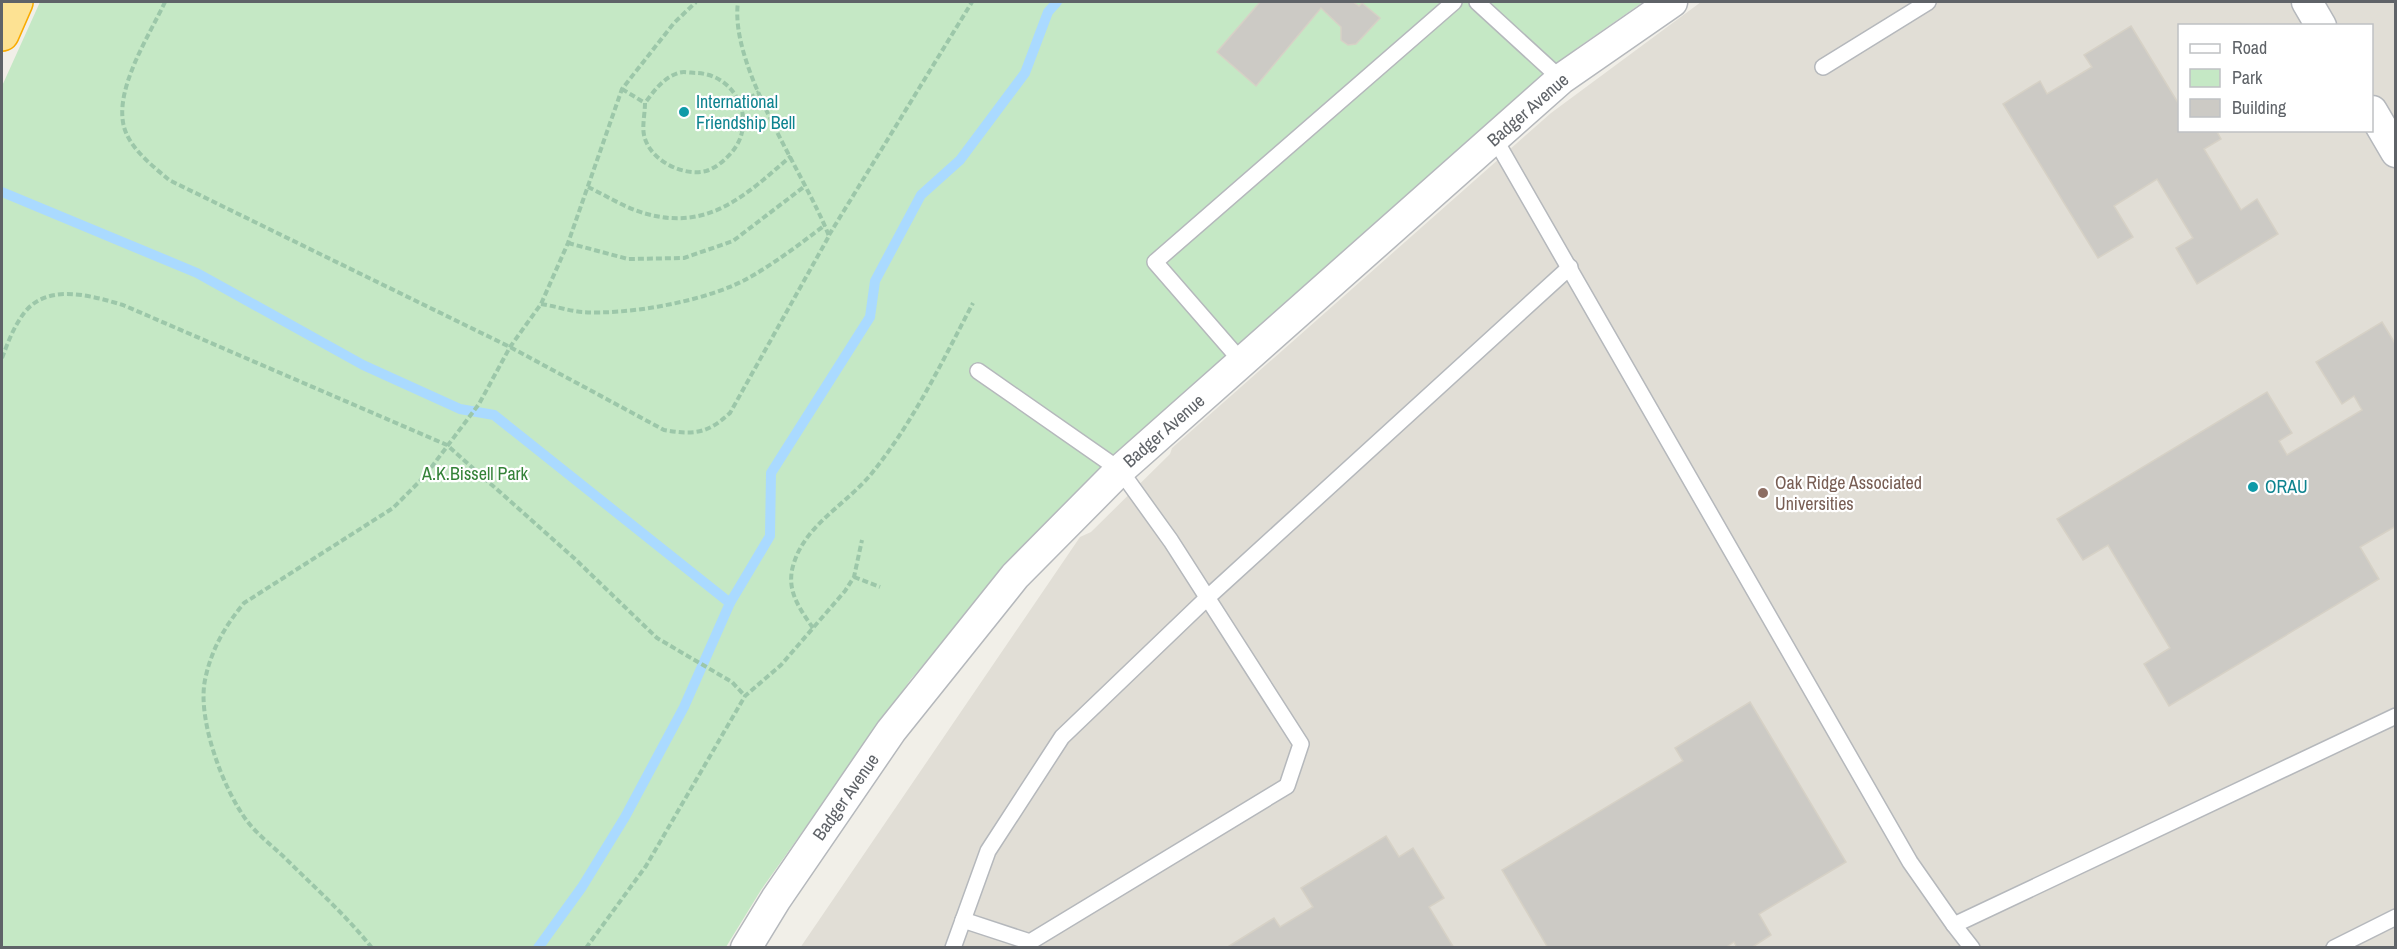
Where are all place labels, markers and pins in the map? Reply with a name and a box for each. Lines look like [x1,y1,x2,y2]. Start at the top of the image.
place label: International Friendship Bell [696,89,795,135]
marker: International Friendship Bell [677,105,691,119]
place label: Oak Ridge Associated Universities [1775,470,1922,516]
place label: ORAU [2265,474,2308,499]
marker: ORAU [2246,480,2260,494]
marker: Oak Ridge Associated Universities [1756,486,1770,500]

